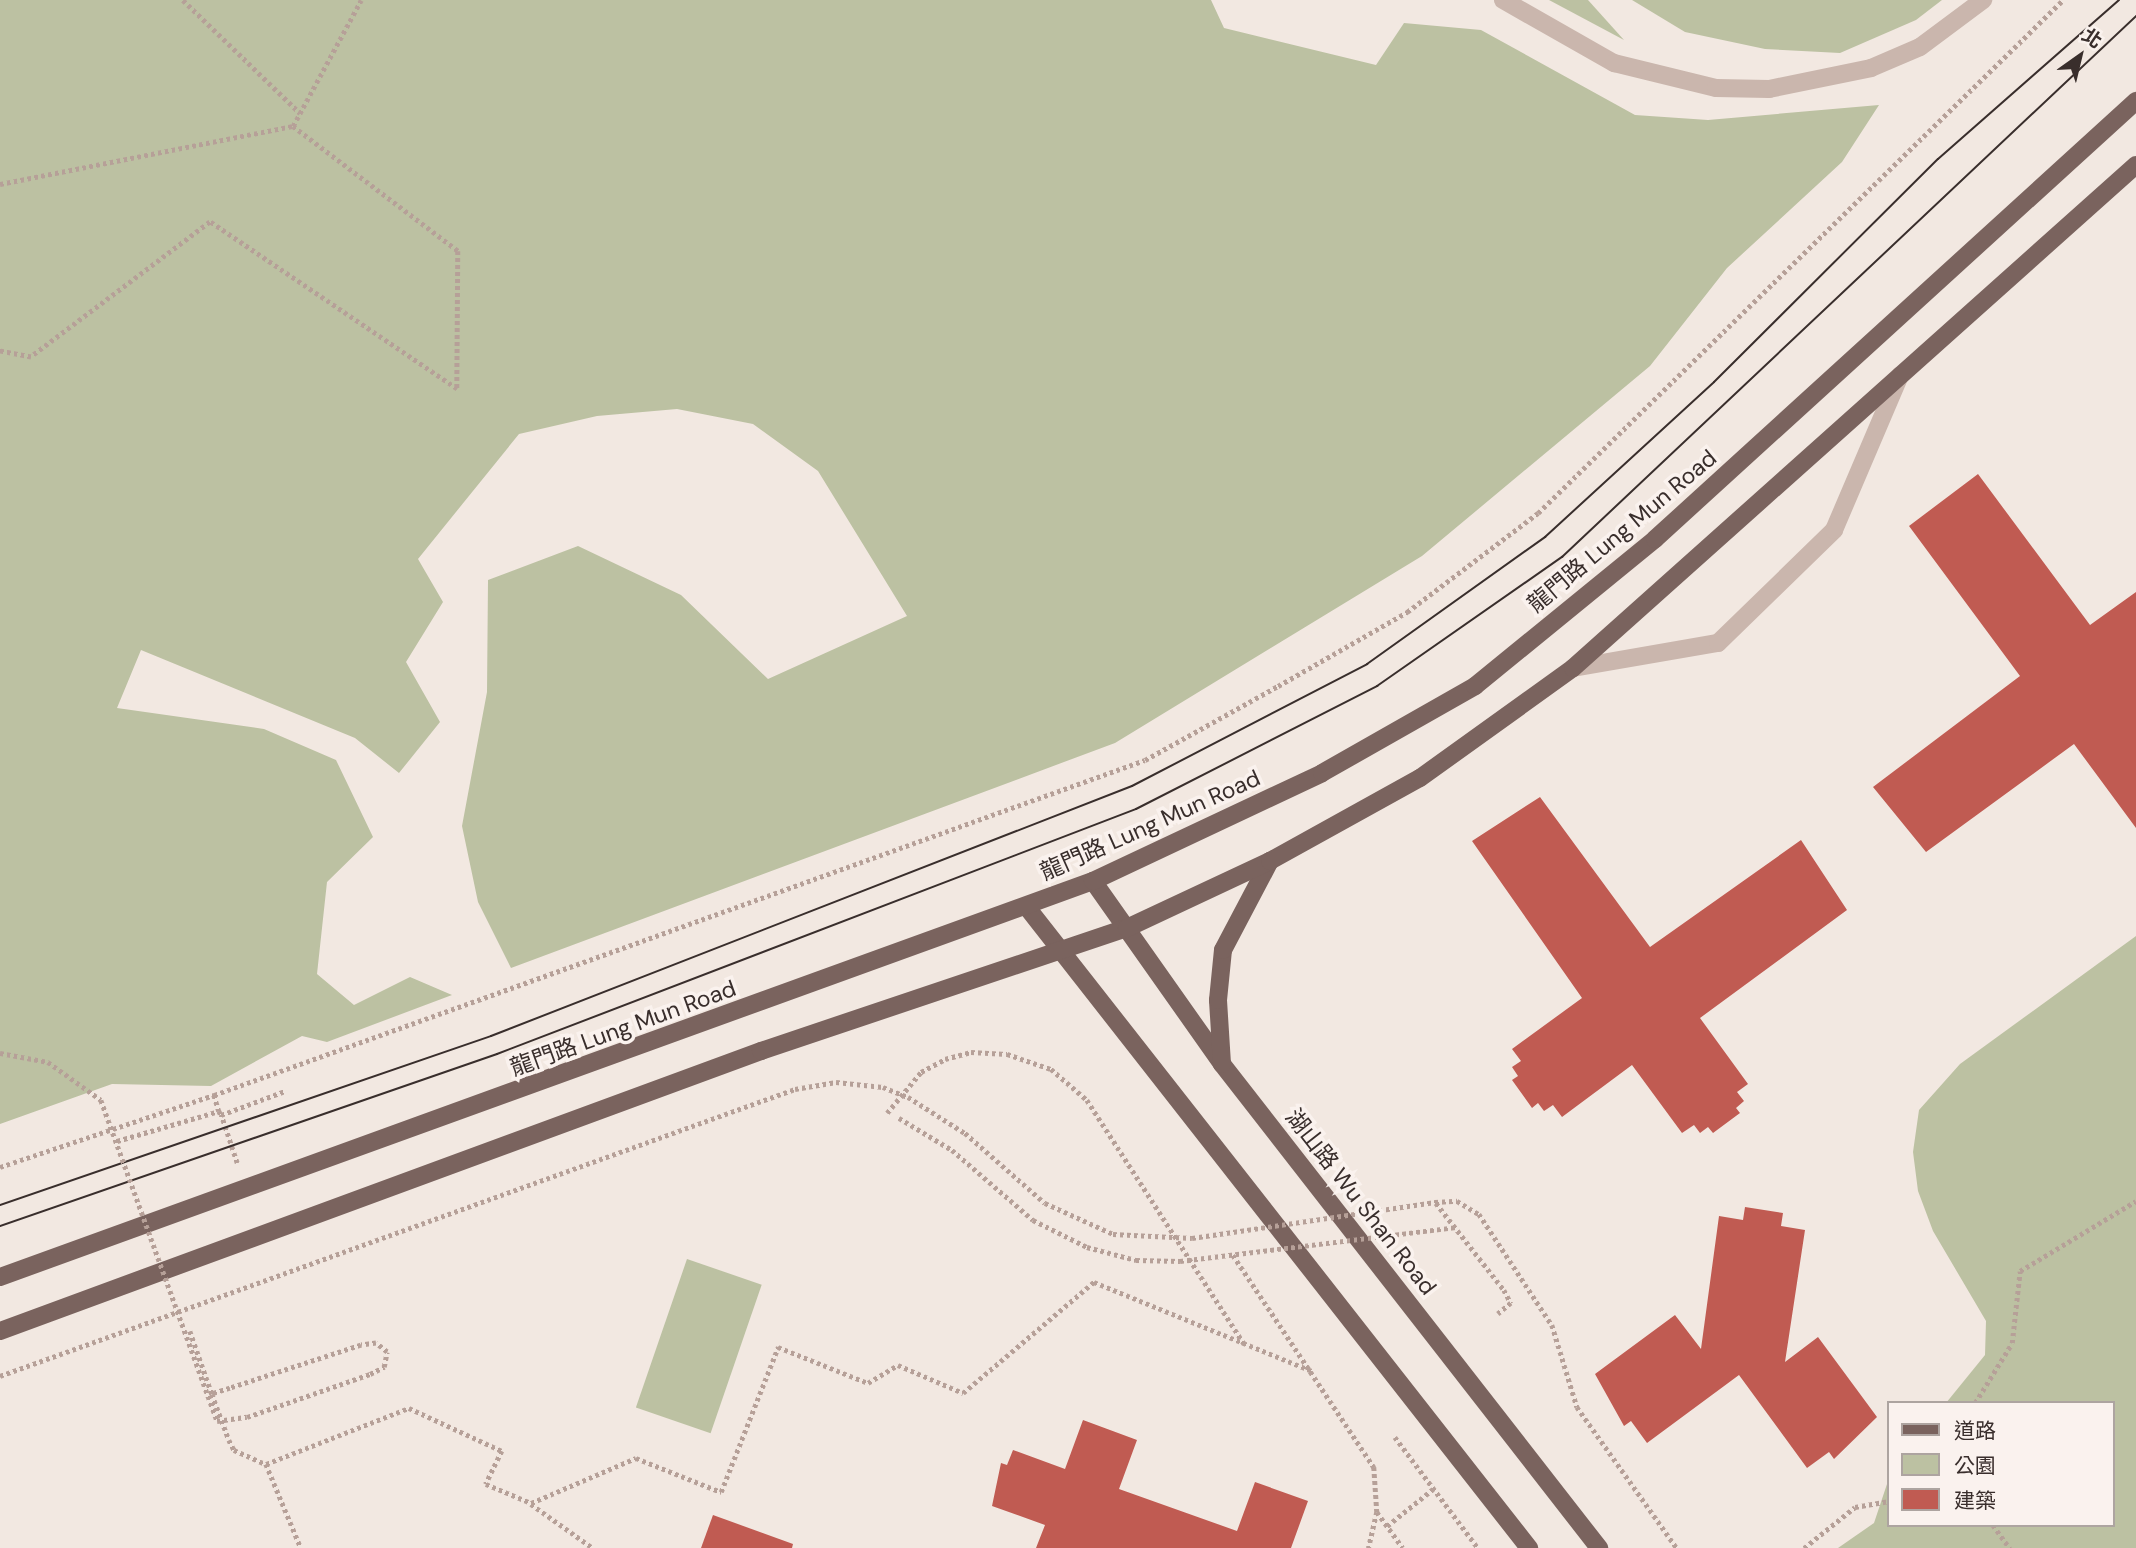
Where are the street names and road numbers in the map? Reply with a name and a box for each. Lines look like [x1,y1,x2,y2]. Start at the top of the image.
street label: 龍門路 Lung Mun Road [1522,444,1722,618]
street label: 龍門路 Lung Mun Road [1036,764,1264,886]
street label: 龍門路 Lung Mun Road [506,974,740,1082]
street label: 湖山路 Wu Shan Road [1280,1104,1442,1300]

